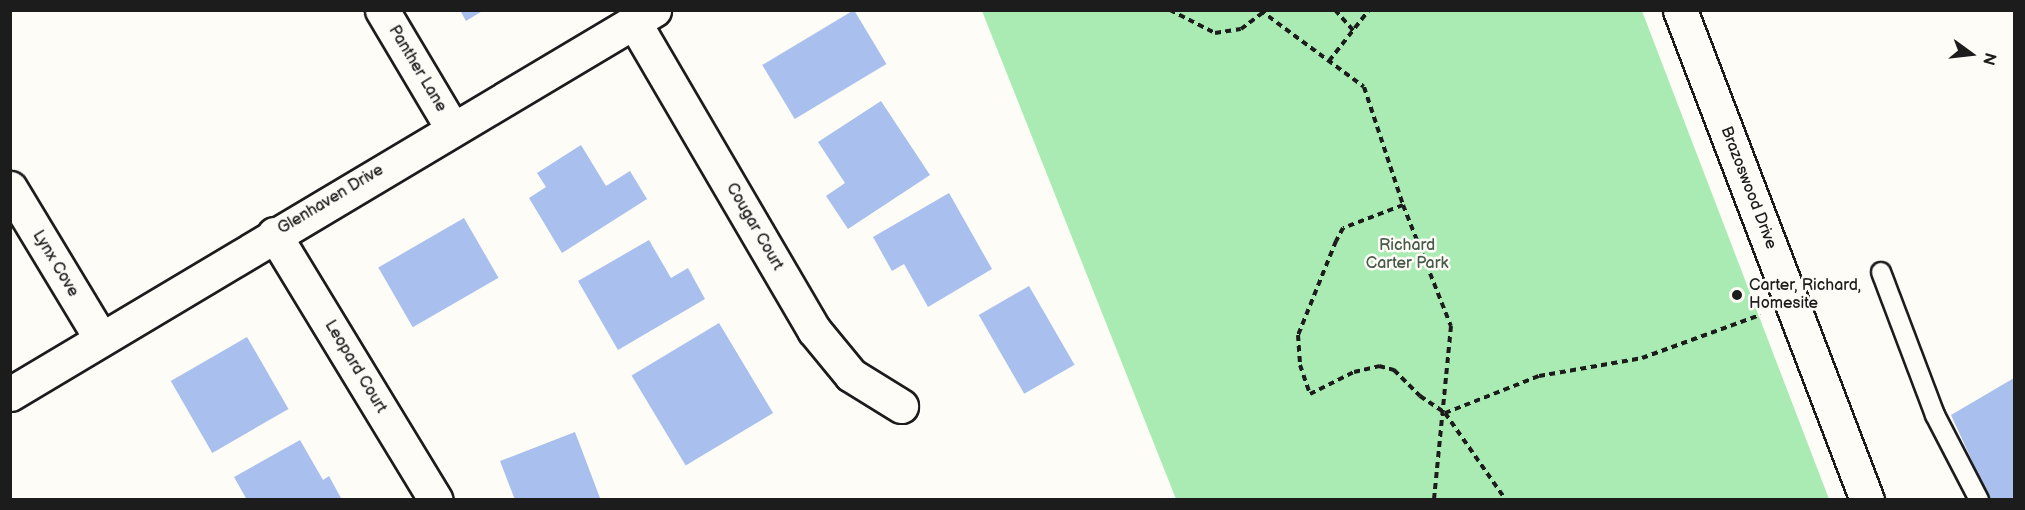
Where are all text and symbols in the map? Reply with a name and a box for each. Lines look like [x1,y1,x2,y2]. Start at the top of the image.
street label: Panther Lane [384,22,450,116]
north arrow [1941,24,2001,84]
text: N [1978,51,2000,67]
street label: Brazoswood Drive [1716,124,1780,252]
street label: Glenhaven Drive [275,161,387,239]
street label: Cougar Court [721,180,787,274]
street label: Lynx Cove [28,227,82,301]
park label: Richard Carter Park [1366,236,1448,274]
place label: Carter, Richard, Homesite [1749,276,1861,314]
marker: Carter, Richard, Homesite [1730,288,1744,302]
street label: Leopard Court [320,317,390,417]

